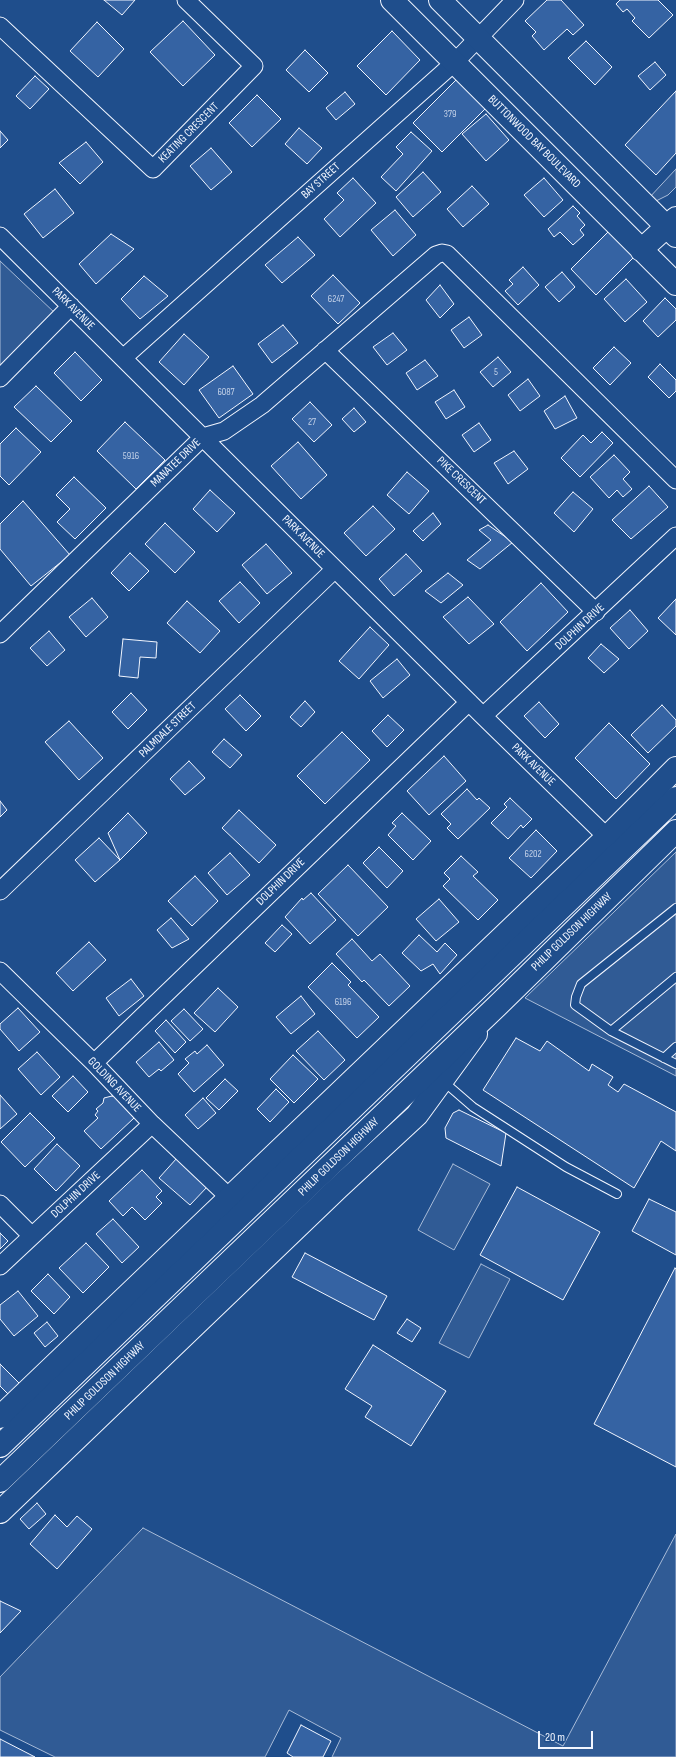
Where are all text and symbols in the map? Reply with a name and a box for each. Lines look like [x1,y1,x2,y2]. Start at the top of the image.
street label: BUTTONWOOD BAY BOULEVARD [485,93,583,191]
street label: KEATING CRESCENT [156,100,222,166]
house number: 379 [444,108,456,120]
street label: BAY STREET [299,160,343,202]
street label: PARK AVENUE [48,284,98,334]
house number: 6247 [328,293,344,305]
house number: 5 [494,366,498,378]
house number: 6087 [217,386,235,398]
house number: 27 [308,416,316,428]
street label: MANATEE DRIVE [148,436,204,490]
house number: 5916 [123,450,139,462]
street label: PIKE CRESCENT [433,454,489,508]
street label: PARK AVENUE [278,512,328,562]
street label: DOLPHIN DRIVE [552,601,608,653]
street label: PALMDALE STREET [136,699,200,761]
street label: PARK AVENUE [508,741,558,789]
house number: 6202 [524,848,542,860]
street label: DOLPHIN DRIVE [254,855,308,909]
street label: PHILIP GOLDSON HIGHWAY [529,890,615,974]
house number: 6196 [335,996,351,1008]
street label: GOLDING AVENUE [84,1055,144,1115]
street label: PHILIP GOLDSON HIGHWAY [296,1115,382,1199]
street label: DOLPHIN DRIVE [48,1169,104,1221]
street label: PHILIP GOLDSON HIGHWAY [62,1339,148,1423]
scale bar [540,1723,595,1749]
text: 20 m [545,1730,565,1745]

